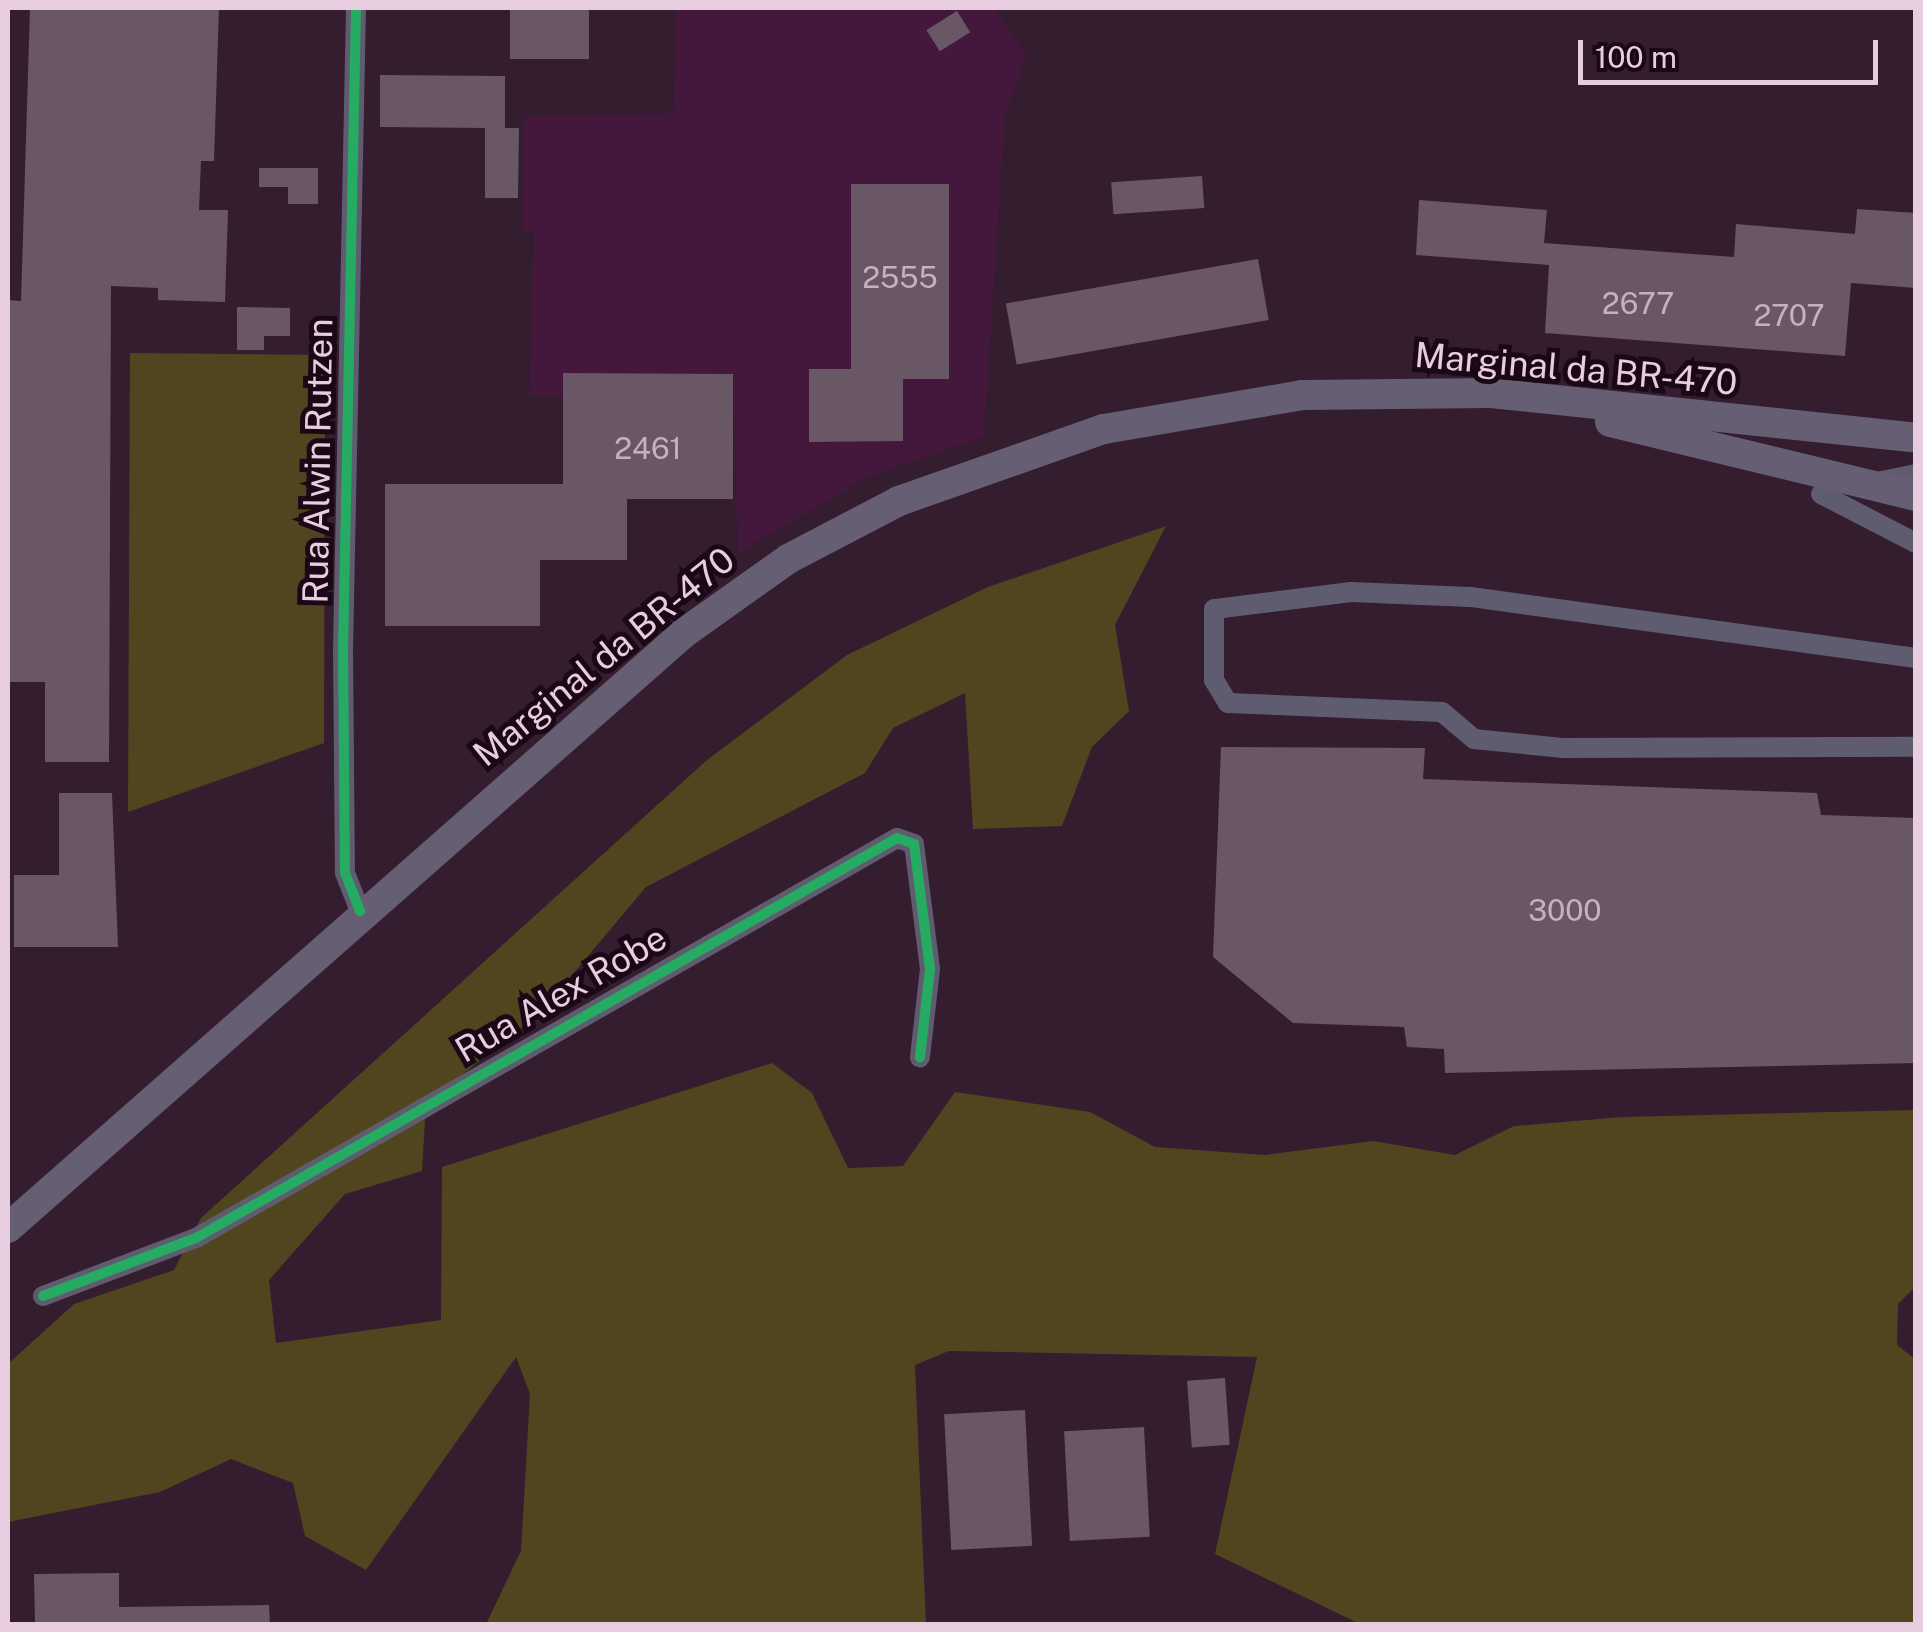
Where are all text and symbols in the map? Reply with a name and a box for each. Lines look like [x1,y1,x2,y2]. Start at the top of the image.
scale bar [1583,20,1883,82]
text: 100 m [1595,39,1677,75]
house number: 2555 [862,259,938,295]
house number: 2677 [1602,285,1674,321]
house number: 2707 [1753,297,1825,333]
street label: Rua Alwin Rutzen [295,318,341,604]
street label: Marginal da BR-470 [1413,334,1739,404]
house number: 2461 [614,430,682,466]
street label: Marginal da BR-470 [465,539,743,775]
house number: 3000 [1528,892,1602,928]
street label: Rua Alex Robe [448,917,674,1071]

